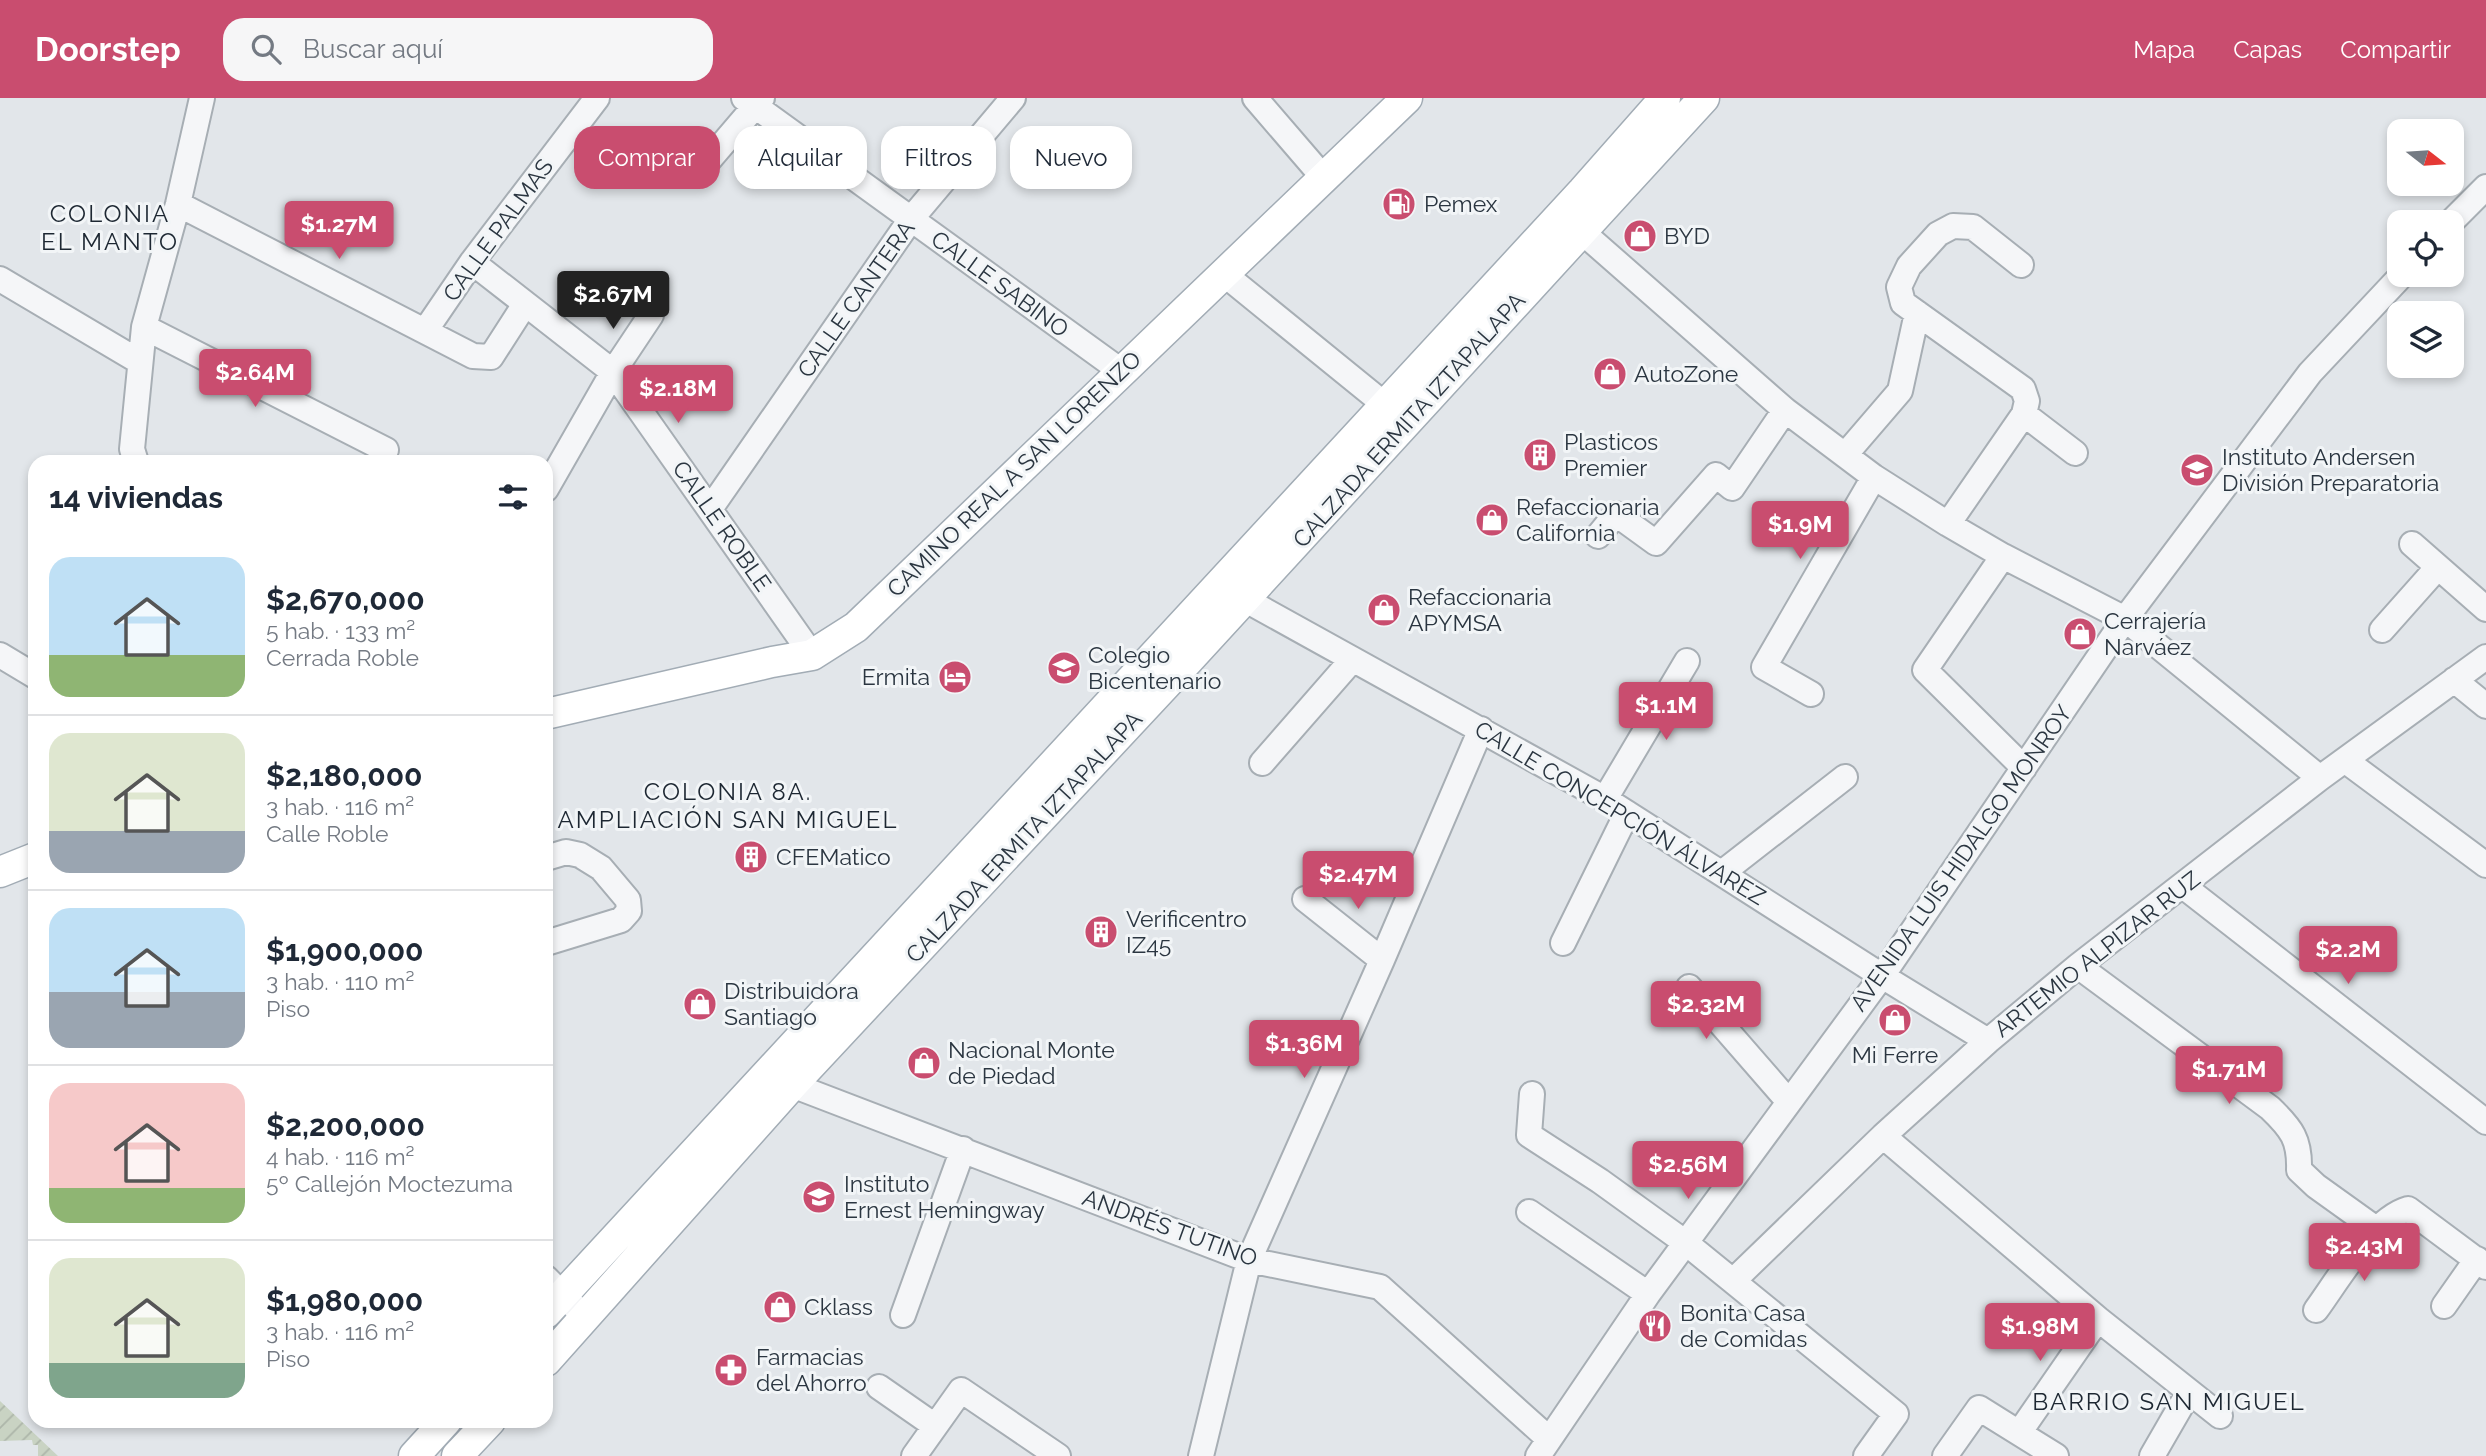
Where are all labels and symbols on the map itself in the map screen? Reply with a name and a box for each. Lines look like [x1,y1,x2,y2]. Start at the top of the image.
north arrow [2387,119,2464,196]
street label: CALLE PALMAS [437,153,558,306]
fuel station icon: Pemex [1380,185,1418,223]
place label: Pemex [1424,190,1498,217]
district label: COLONIA EL MANTO [41,199,179,256]
pin: $1.27M [282,202,396,261]
street label: CALLE CANTERA [791,215,920,382]
shop icon: BYD [1621,217,1659,255]
place label: BYD [1664,222,1710,249]
street label: CALLE SABINO [926,225,1074,342]
pin: $2.67M [556,272,670,331]
street label: CALZADA ERMITA IZTAPALAPA [1287,286,1531,553]
street label: CAMINO REAL A SAN LORENZO [881,345,1146,602]
pin: $2.64M [198,350,312,409]
shop icon: AutoZone [1591,355,1629,393]
place label: AutoZone [1634,360,1738,387]
pin: $2.18M [621,366,735,425]
place label: Plasticos Premier [1564,428,1658,481]
building icon: Plasticos Premier [1521,436,1559,474]
place label: Instituto Andersen División Preparatoria [2222,443,2439,496]
school or university icon: Instituto Andersen División Preparatoria [2178,451,2216,489]
street label: CALLE ROBLE [668,455,777,596]
place label: Refaccionaria California [1516,493,1660,546]
shop icon: Refaccionaria California [1473,501,1511,539]
pin: $1.9M [1751,502,1849,561]
place label: Refaccionaria APYMSA [1408,583,1552,636]
shop icon: Refaccionaria APYMSA [1365,591,1403,629]
place label: Cerrajería Narváez [2104,607,2206,660]
shop icon: Cerrajería Narváez [2061,615,2099,653]
place label: Colegio Bicentenario [1088,641,1221,694]
school or university icon: Colegio Bicentenario [1045,649,1083,687]
hotel icon: Ermita [936,658,974,696]
place label: Ermita [862,663,930,690]
pin: $1.1M [1617,682,1715,742]
street label: AVENIDA LUIS HIDALGO MONROY [1844,700,2077,1016]
street label: CALZADA ERMITA IZTAPALAPA [900,705,1148,968]
street label: CALLE CONCEPCIÓN ÁLVAREZ [1470,715,1770,910]
district label: COLONIA 8A. AMPLIACIÓN SAN MIGUEL [558,777,898,834]
building icon: CFEMatico [732,838,770,876]
place label: CFEMatico [776,843,891,870]
pin: $2.47M [1301,852,1415,911]
street label: ARTEMIO ALPIZAR RUZ [1989,865,2205,1042]
place label: Verificentro IZ45 [1126,905,1247,958]
building icon: Verificentro IZ45 [1082,913,1120,951]
pin: $2.2M [2299,926,2397,986]
place label: Distribuidora Santiago [724,977,859,1030]
pin: $2.32M [1649,982,1763,1041]
shop icon: Distribuidora Santiago [681,985,719,1023]
shop icon: Mi Ferre [1876,1001,1914,1039]
pin: $1.36M [1247,1020,1361,1080]
place label: Nacional Monte de Piedad [948,1036,1115,1089]
place label: Mi Ferre [1852,1041,1938,1068]
shop icon: Nacional Monte de Piedad [905,1044,943,1082]
pin: $1.71M [2172,1046,2286,1106]
pin: $2.56M [1631,1142,1745,1201]
place label: Instituto Ernest Hemingway [844,1170,1045,1223]
school or university icon: Instituto Ernest Hemingway [800,1178,838,1216]
street label: ANDRÉS TUTINO [1079,1183,1261,1272]
pin: $2.43M [2307,1224,2421,1283]
shop icon: Cklass [761,1288,799,1326]
place label: Cklass [804,1293,873,1320]
place label: Bonita Casa de Comidas [1680,1299,1807,1352]
pin: $1.98M [1983,1304,2097,1363]
restaurant icon: Bonita Casa de Comidas [1636,1307,1674,1345]
place label: Farmacias del Ahorro [756,1343,867,1396]
pharmacy icon: Farmacias del Ahorro [712,1351,750,1389]
district label: BARRIO SAN MIGUEL [2032,1387,2306,1416]

